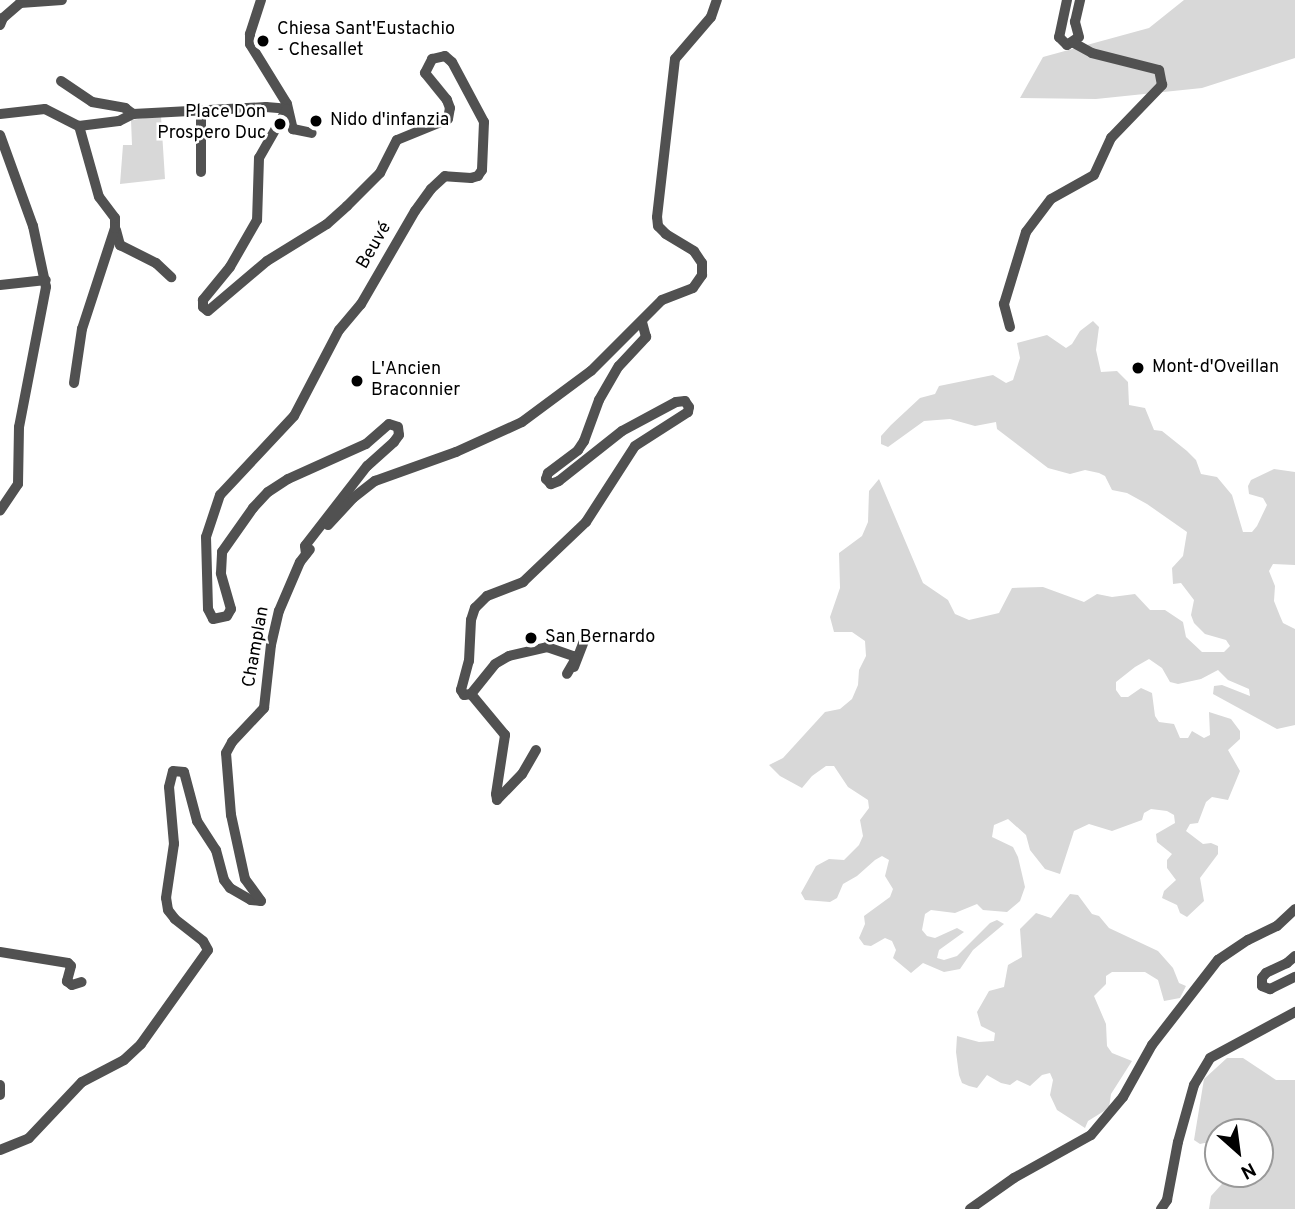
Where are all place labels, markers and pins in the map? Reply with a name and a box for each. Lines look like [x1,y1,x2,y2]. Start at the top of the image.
place label: Chiesa Sant'Eustachio - Chesallet [277,20,455,62]
marker: Chiesa Sant'Eustachio - Chesallet [255,33,271,49]
place label: Place Don Prospero Duc [157,103,266,146]
place label: Nido d'infanzia [330,110,449,132]
marker: Nido d'infanzia [308,113,324,129]
marker: Place Don Prospero Duc [272,116,288,132]
place label: Mont-d'Oveillan [1152,357,1279,379]
place label: L'Ancien Braconnier [371,360,460,402]
marker: Mont-d'Oveillan [1130,360,1146,376]
marker: L'Ancien Braconnier [349,373,365,389]
place label: San Bernardo [545,627,655,649]
marker: San Bernardo [523,630,539,646]

